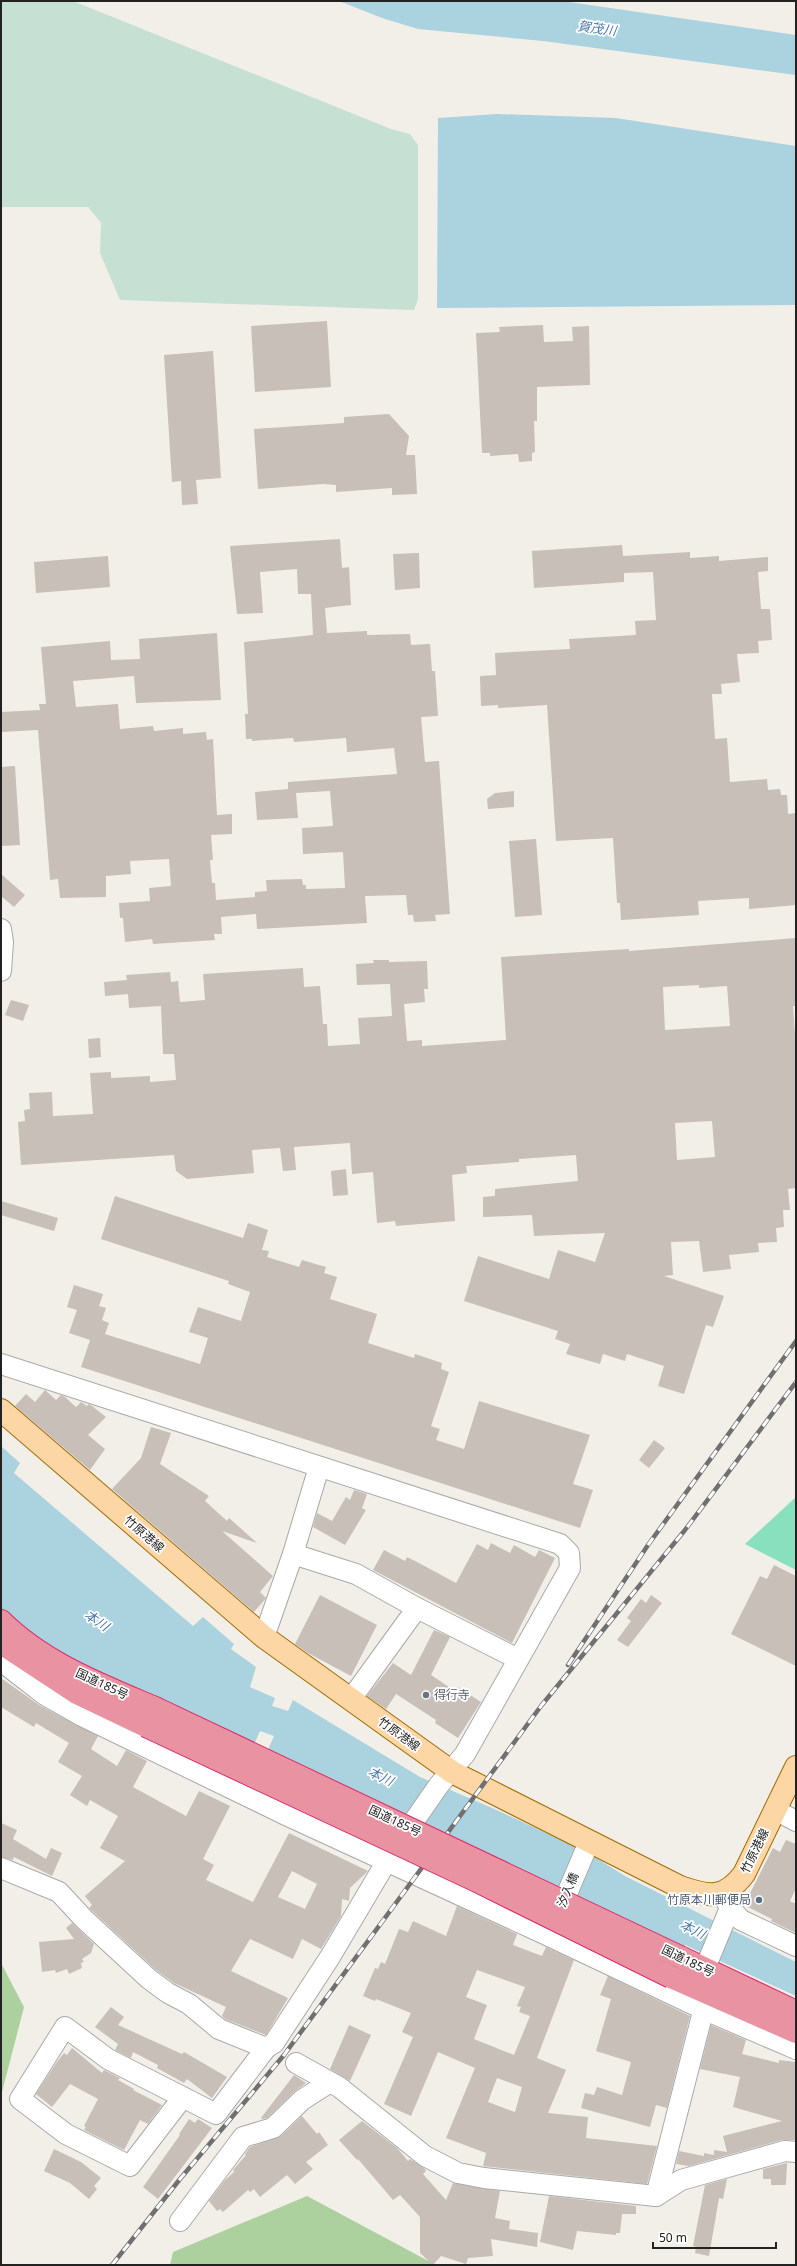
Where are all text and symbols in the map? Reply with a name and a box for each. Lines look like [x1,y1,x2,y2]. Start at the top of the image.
water label: 賀茂川 [576,16,620,40]
street label: 竹原港線 [121,1511,168,1556]
water label: 本川 [81,1605,114,1636]
street label: 国道185号 [73,1664,131,1703]
place label: 得行寺 [434,1686,470,1703]
marker: 得行寺 [421,1690,431,1700]
street label: 竹原港線 [375,1713,424,1755]
water label: 本川 [365,1762,398,1791]
street label: 国道185号 [366,1801,424,1840]
street label: 竹原港線 [736,1825,773,1876]
street label: 汐入橋 [553,1870,582,1910]
place label: 竹原本川郵便局 [667,1891,751,1908]
marker: 竹原本川郵便局 [754,1895,764,1905]
water label: 本川 [677,1915,710,1944]
street label: 国道185号 [659,1941,717,1981]
scale bar [653,2224,776,2250]
text: 50 m [659,2229,687,2246]

